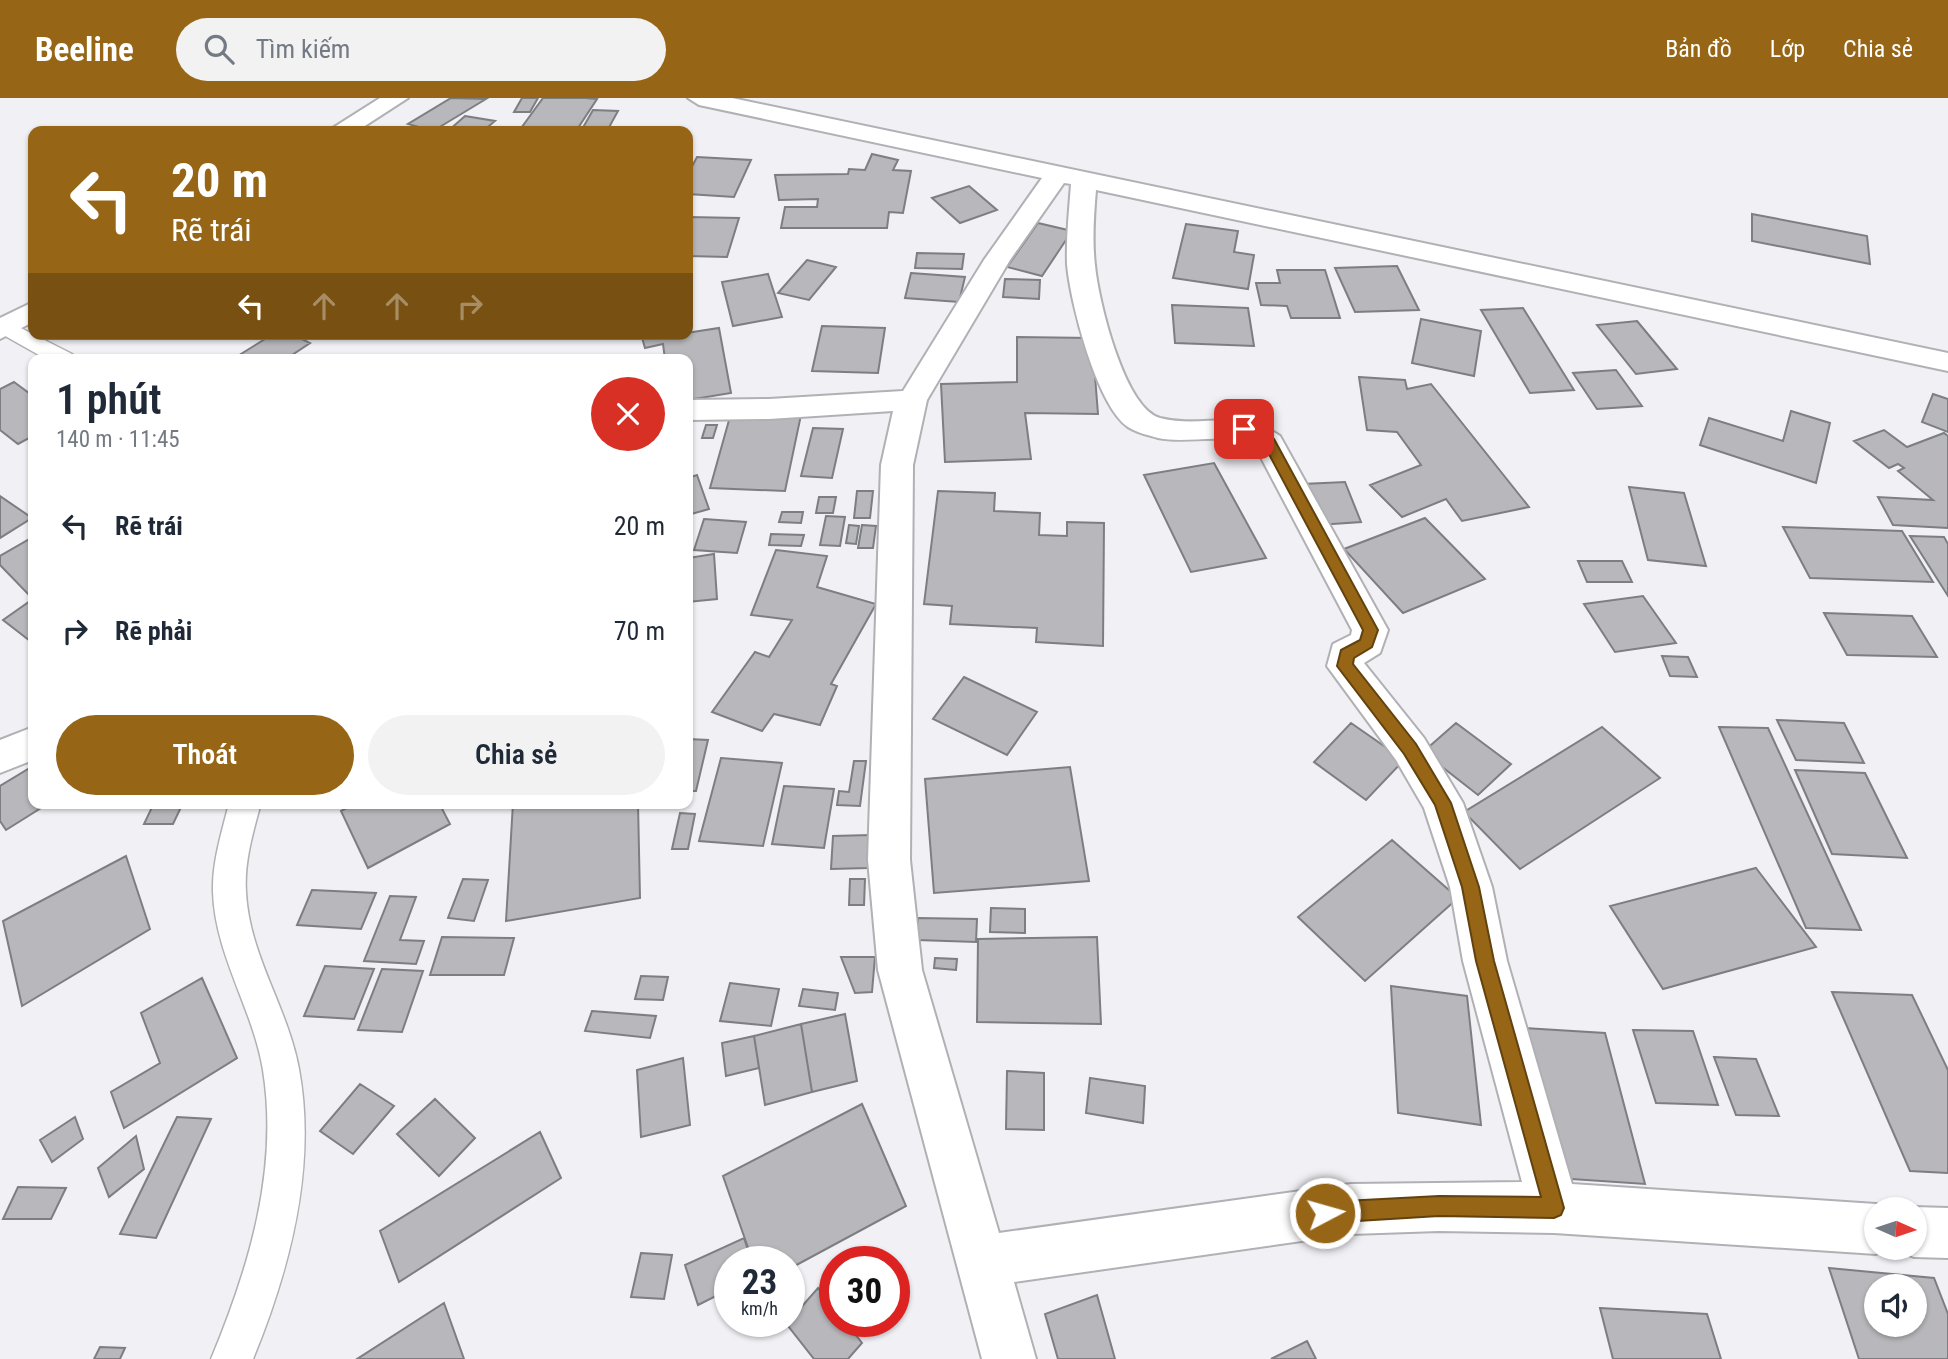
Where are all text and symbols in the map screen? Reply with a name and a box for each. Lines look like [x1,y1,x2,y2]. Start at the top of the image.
search box [176,18,666,81]
text: Beeline [35,30,134,69]
icon: search [200,30,238,68]
text: Tìm kiếm [256,34,350,64]
text: Bản đồ [1665,35,1732,63]
text: Lớp [1770,35,1805,63]
text: Chia sẻ [1843,35,1913,63]
text: 20 m [171,152,268,209]
icon: left [56,154,147,245]
text: Rẽ trái [171,211,252,249]
icon: left [232,287,270,325]
icon: ahead [305,287,343,325]
icon: ahead [378,287,416,325]
icon: right [451,287,489,325]
text: 1 phút [56,375,162,424]
button: close [591,377,665,451]
pin [1214,399,1274,459]
icon: arrive [1225,410,1263,448]
text: 140 m · 11:45 [56,426,180,453]
icon: left [56,507,94,545]
text: Rẽ trái [115,511,183,541]
text: 20 m [614,511,665,541]
icon: right [56,612,94,650]
text: Rẽ phải [115,616,192,646]
text: 70 m [614,616,665,646]
button: Thoát [56,715,354,795]
button: Chia sẻ [368,715,665,795]
position arrow [1288,1176,1362,1250]
north arrow [1864,1197,1927,1260]
map controls [1864,1197,1927,1337]
speed limit sign: 30 [819,1246,910,1337]
text: 23 [742,1262,777,1303]
button: sound [1864,1274,1927,1337]
text: km/h [741,1298,778,1319]

